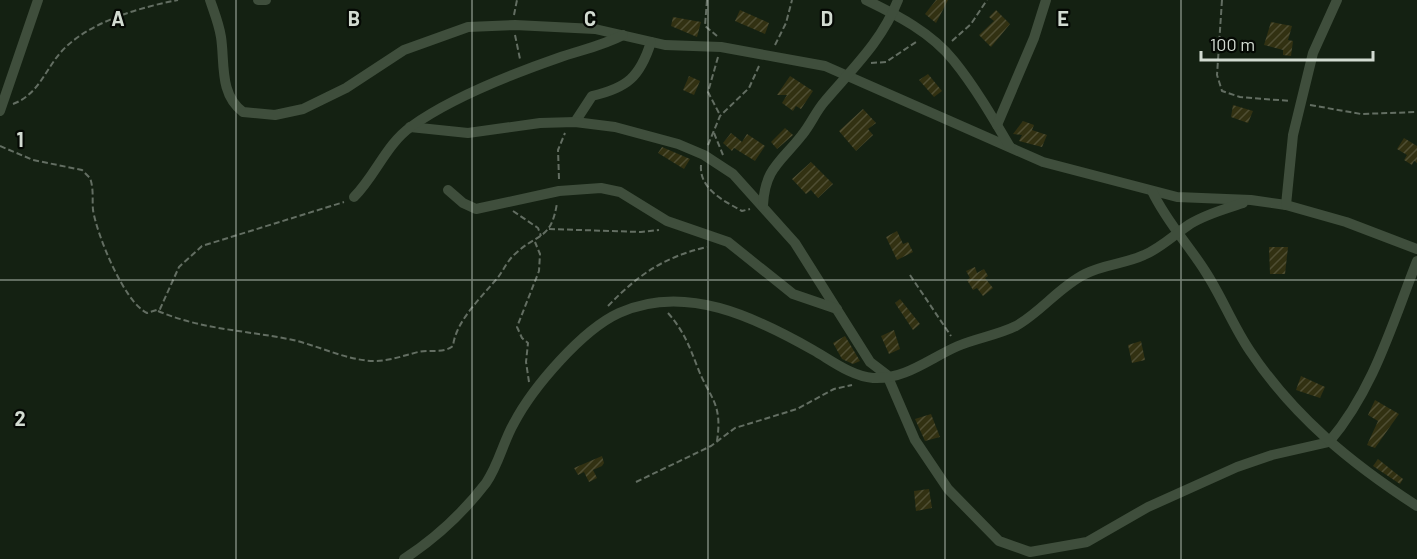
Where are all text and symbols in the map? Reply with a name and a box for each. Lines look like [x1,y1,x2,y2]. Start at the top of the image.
text: A [111,6,125,30]
text: B [348,6,360,30]
text: C [584,6,596,30]
text: D [821,6,833,30]
text: E [1057,6,1069,30]
scale bar [1201,24,1374,62]
text: 100 m [1210,33,1255,55]
text: 1 [16,127,24,151]
text: 2 [14,406,26,430]

